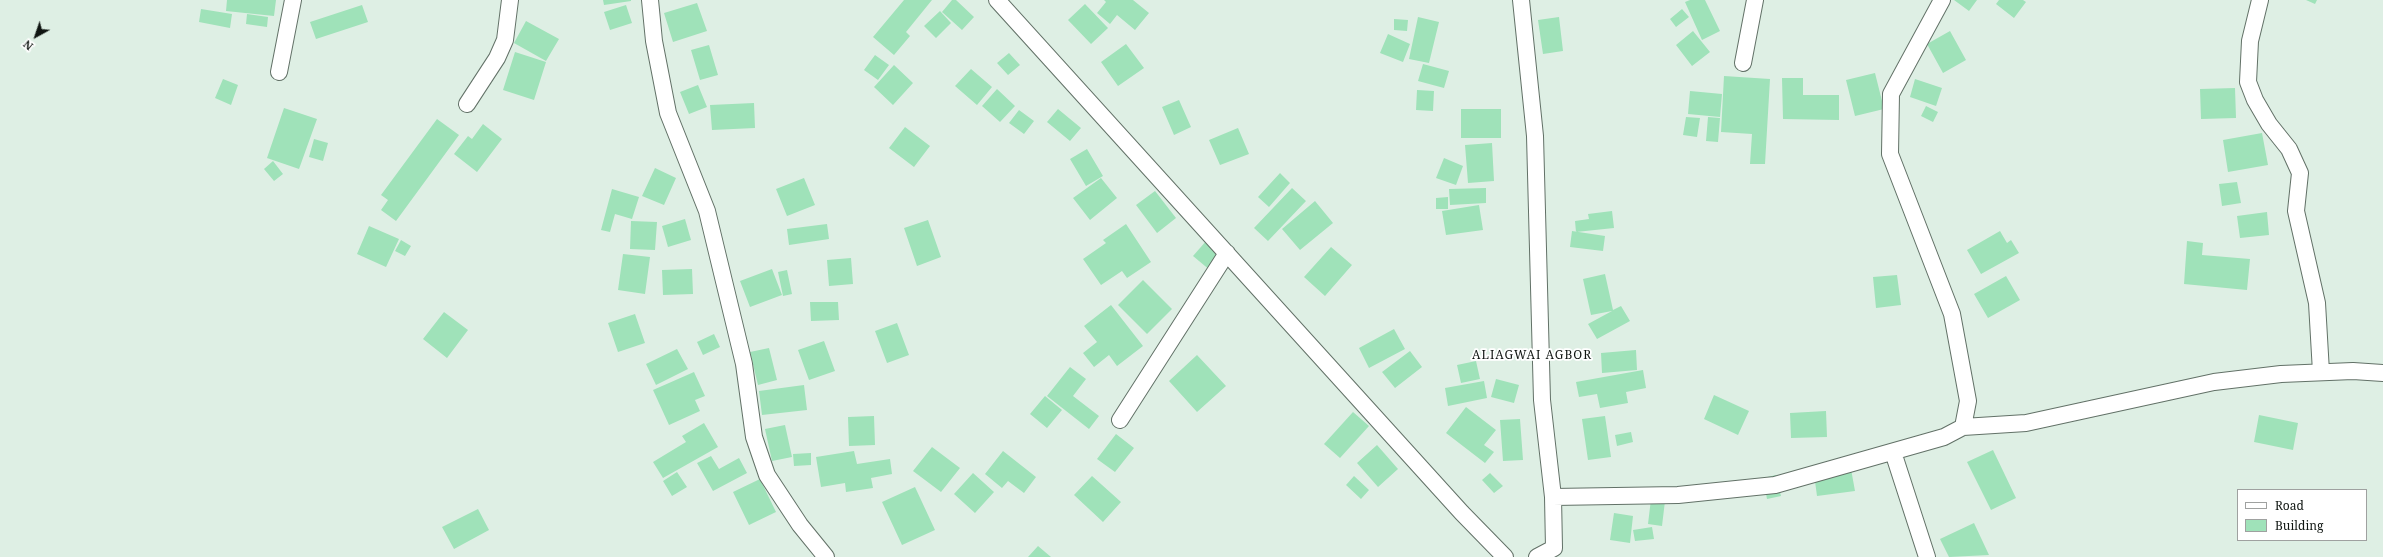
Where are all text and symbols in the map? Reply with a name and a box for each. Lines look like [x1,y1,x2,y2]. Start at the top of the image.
north arrow [16,16,56,56]
text: N [20,37,36,54]
district label: ALIAGWAI AGBOR [1472,349,1592,363]
legend [2237,489,2367,541]
text: Road [2275,497,2304,514]
text: Building [2275,517,2323,534]

